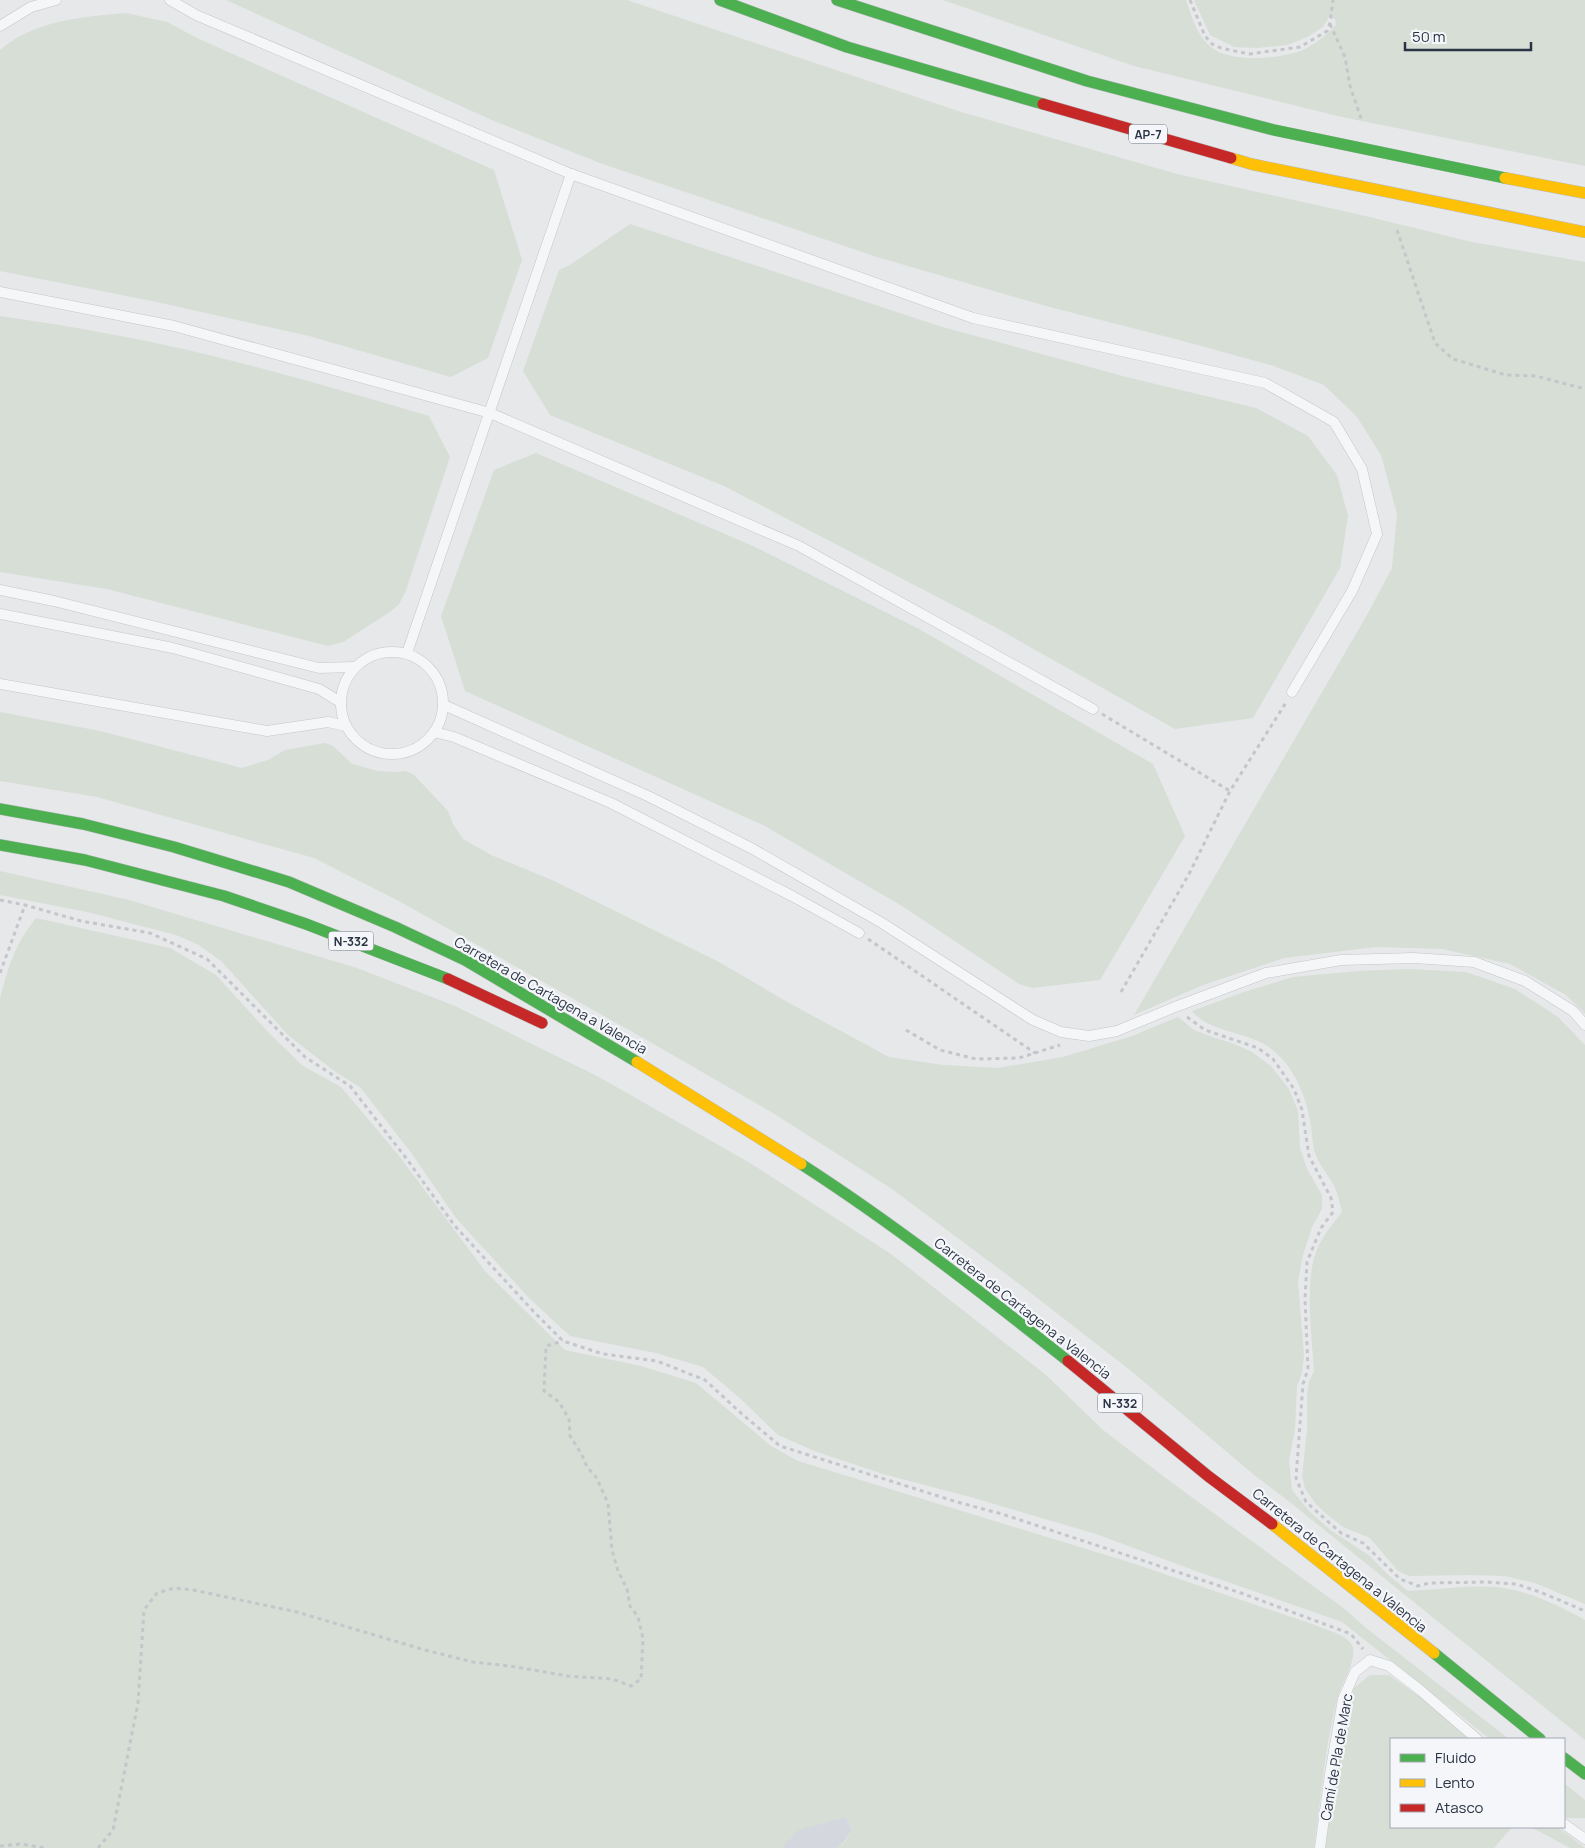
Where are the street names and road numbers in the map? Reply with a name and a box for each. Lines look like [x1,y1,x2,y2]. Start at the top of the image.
road number: AP-7 [1129,125,1167,144]
road number: N-332 [328,931,374,950]
street label: Carretera de Cartagena a Valencia [451,932,651,1058]
street label: Carretera de Cartagena a Valencia [931,1233,1115,1383]
road number: N-332 [1098,1394,1142,1412]
street label: Carretera de Cartagena a Valencia [1249,1483,1431,1637]
street label: Camí de Pla de Marc [1315,1692,1357,1822]

